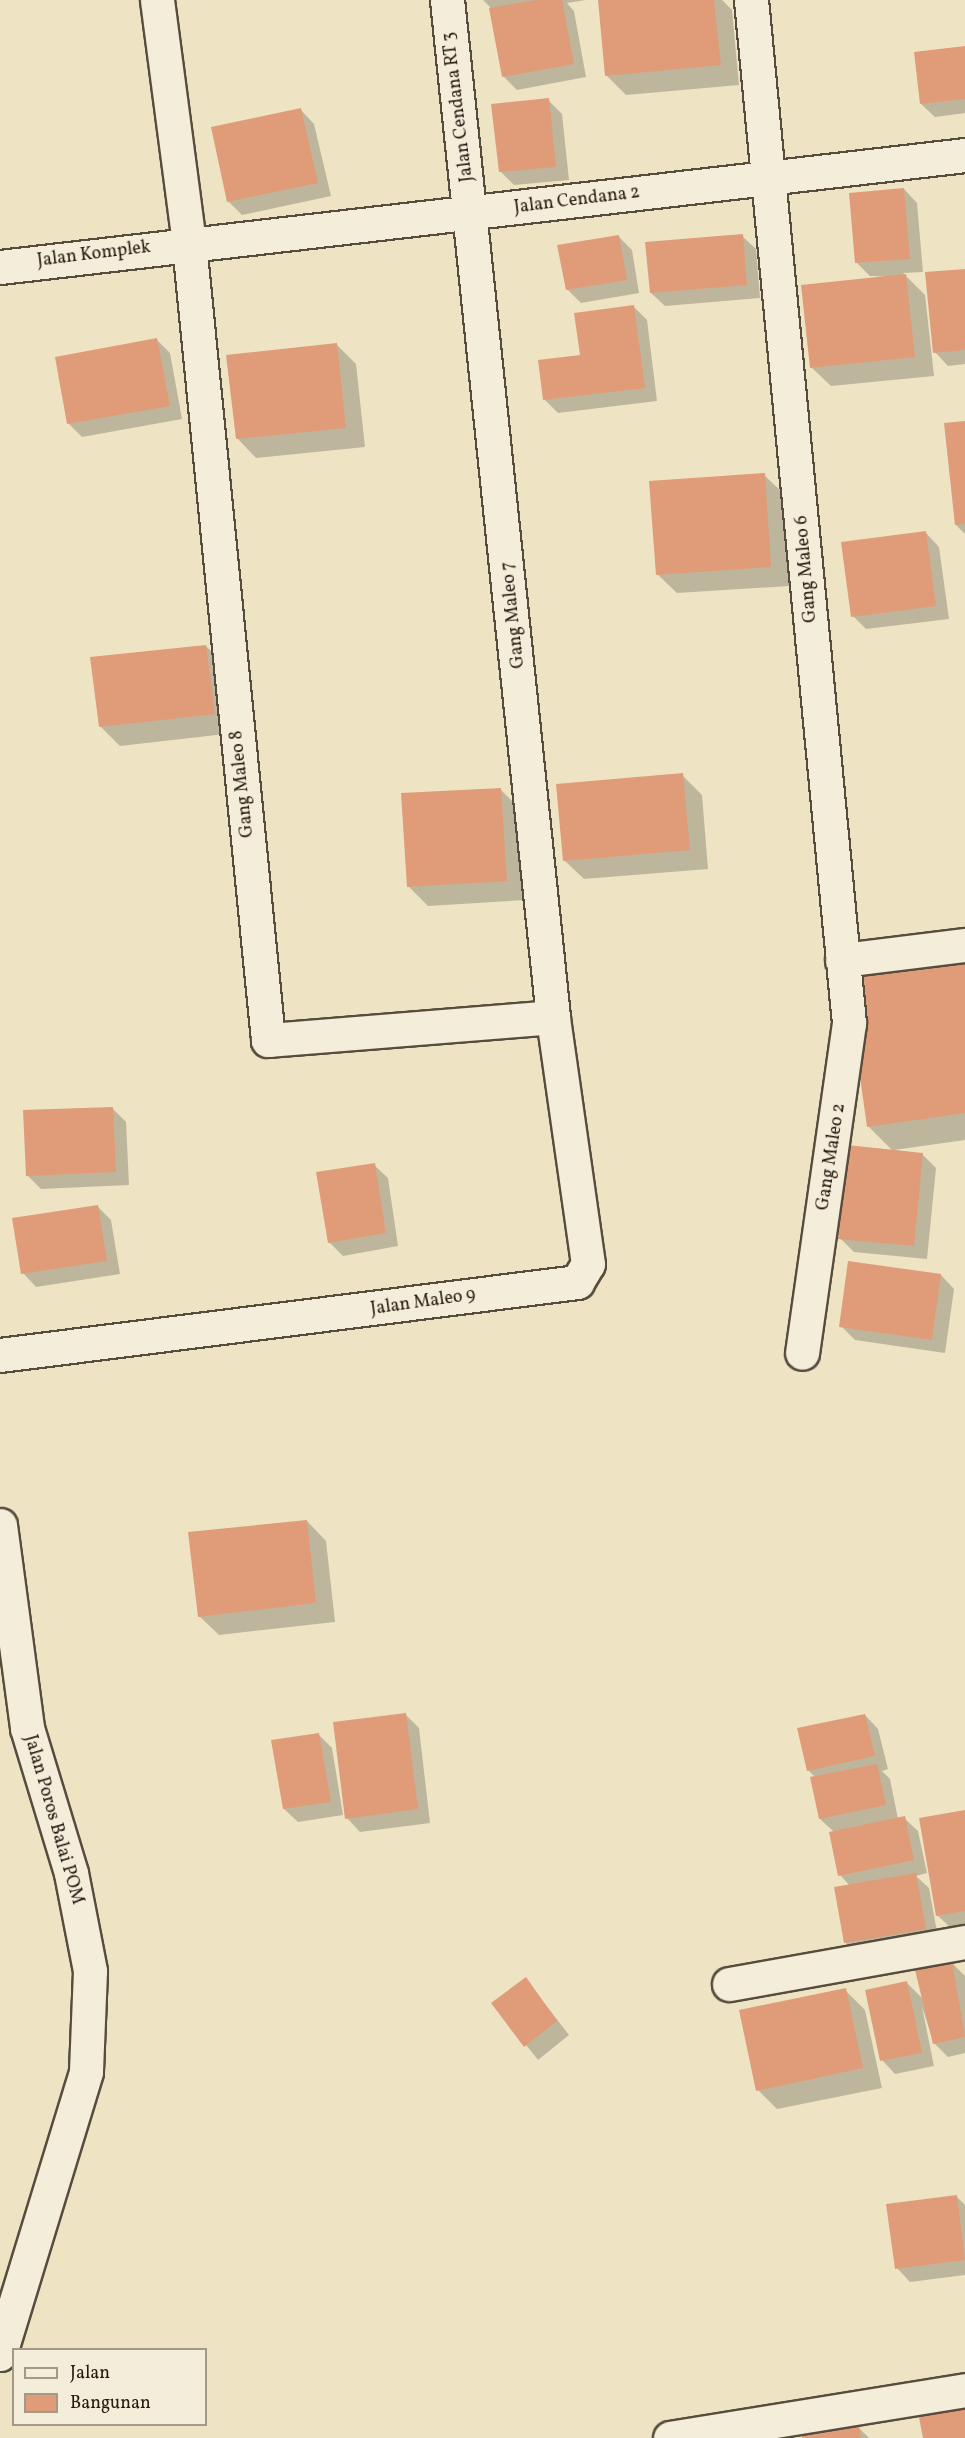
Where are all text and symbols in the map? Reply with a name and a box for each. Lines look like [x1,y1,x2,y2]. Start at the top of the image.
street label: Jalan Cendana RT 3 [439,31,479,183]
street label: Jalan Cendana 2 [513,183,641,219]
street label: Jalan Komplek [36,237,152,273]
street label: Gang Maleo 6 [792,514,822,624]
street label: Gang Maleo 7 [498,561,530,669]
street label: Gang Maleo 8 [227,729,259,839]
street label: Gang Maleo 2 [813,1102,851,1212]
street label: Jalan Maleo 9 [369,1285,477,1321]
street label: Jalan Poros Balai POM [18,1733,88,1907]
legend [12,2348,207,2426]
text: Jalan [70,2361,110,2386]
text: Bangunan [70,2391,151,2416]

